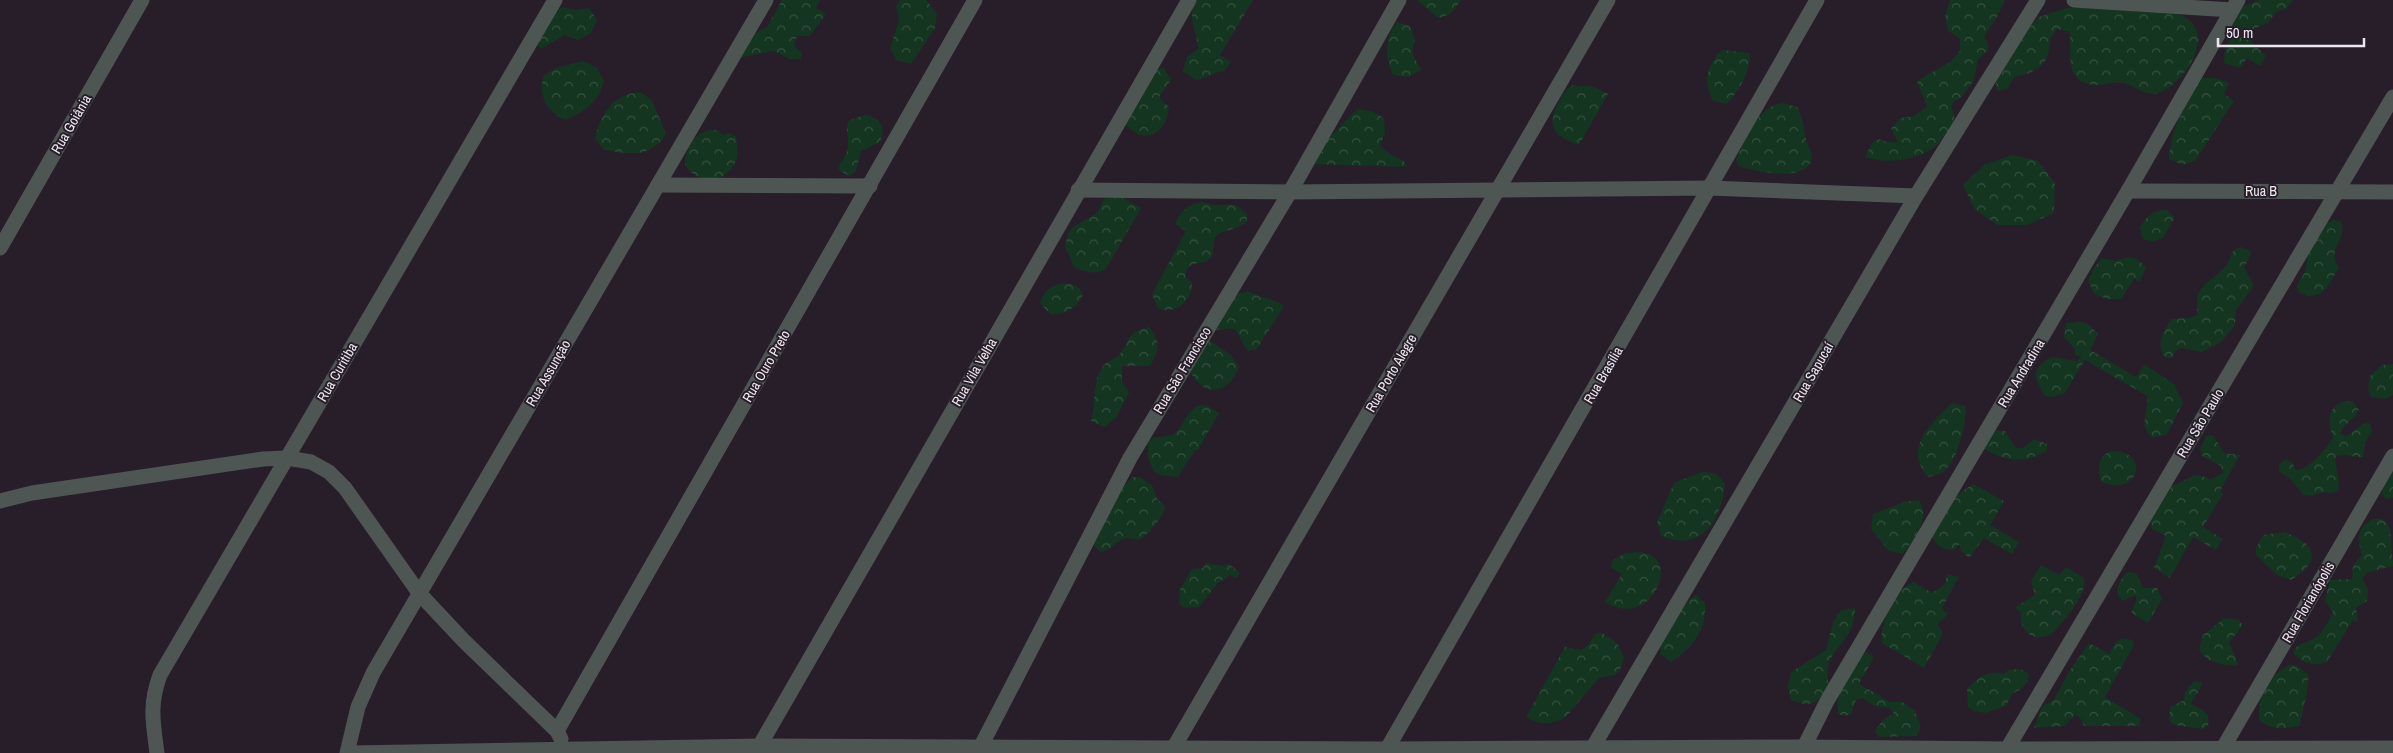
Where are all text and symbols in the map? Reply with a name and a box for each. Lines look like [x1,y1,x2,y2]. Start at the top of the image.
scale bar [2218,15,2364,47]
text: 50 m [2226,22,2253,43]
street label: Rua Goiânia [47,91,95,157]
street label: Rua B [2245,182,2277,200]
street label: Rua São Francisco [1149,323,1215,417]
street label: Rua Ouro Preto [738,327,794,405]
street label: Rua Porto Alegre [1361,331,1421,415]
street label: Rua Vila Velha [947,334,1001,409]
street label: Rua Andradina [1994,335,2049,410]
street label: Rua Assunção [522,336,574,410]
street label: Rua Sapucaí [1789,338,1838,405]
street label: Rua Curitiba [313,339,361,405]
street label: Rua Brasília [1579,343,1627,407]
street label: Rua São Paulo [2172,385,2228,461]
street label: Rua Florianópolis [2278,558,2339,646]

